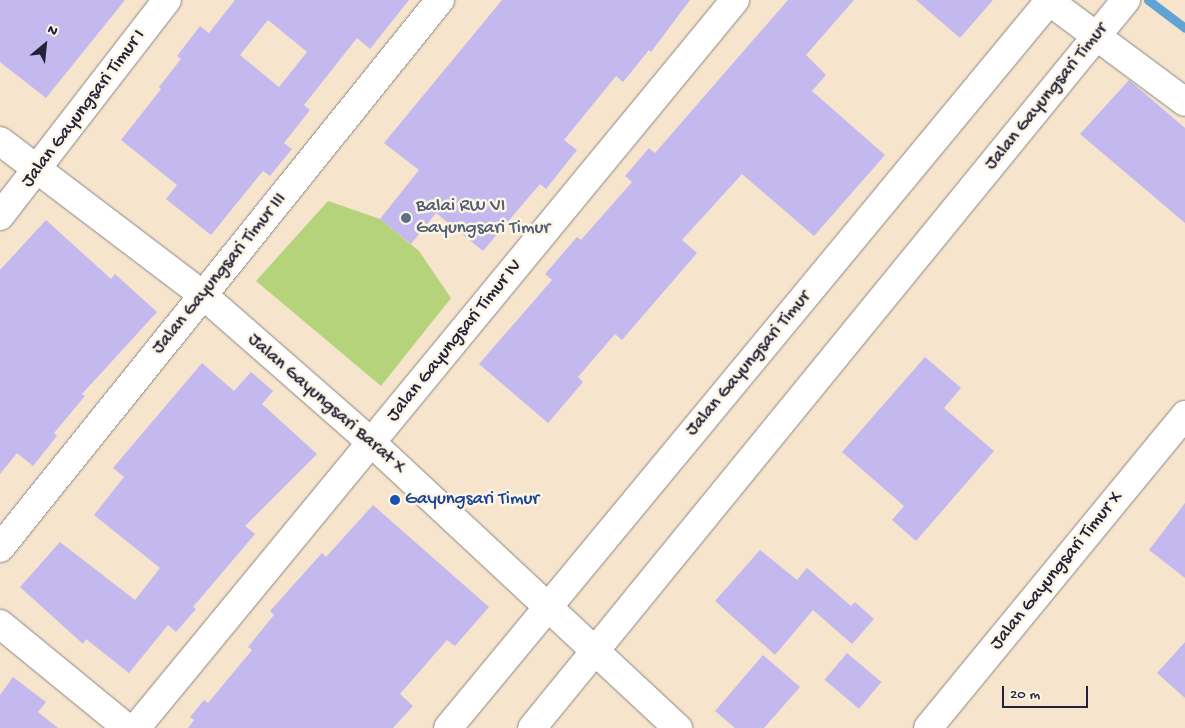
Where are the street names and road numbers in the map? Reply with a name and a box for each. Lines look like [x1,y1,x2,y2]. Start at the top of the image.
street label: Jalan Gayungsari Timur [981,19,1113,175]
street label: Jalan Gayungsari Timur I [17,25,151,193]
street label: Jalan Gayungsari Timur III [148,189,292,359]
street label: Jalan Gayungsari Timur IV [382,255,528,427]
street label: Jalan Gayungsari Timur [681,287,817,441]
street label: Jalan Gayungsari Barat X [242,329,410,479]
street label: Jalan Gayungsari Timur X [986,487,1128,655]

